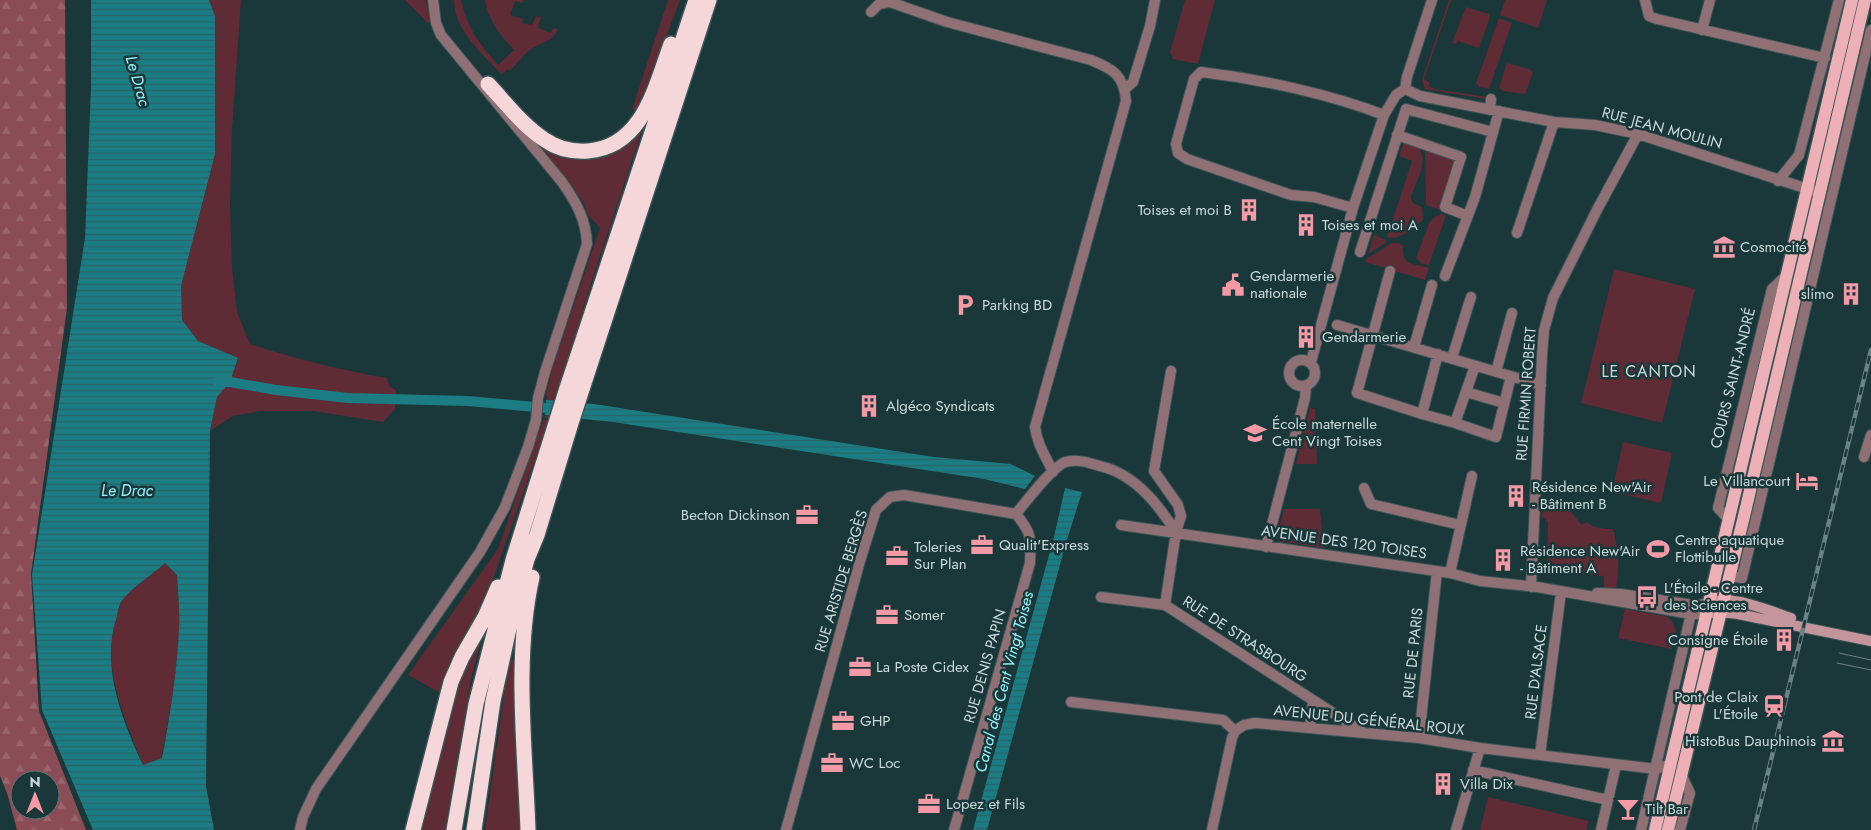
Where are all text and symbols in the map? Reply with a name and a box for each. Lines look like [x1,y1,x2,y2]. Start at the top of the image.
water label: Le Drac [120,53,156,110]
street label: RUE JEAN MOULIN [1599,101,1725,155]
building icon: Toises et moi B [1236,197,1262,223]
place label: Toises et moi B [1138,199,1232,221]
building icon: Toises et moi A [1293,212,1319,238]
place label: Toises et moi A [1322,214,1418,236]
museum icon: Cosmocité [1711,234,1737,260]
place label: Cosmocité [1740,236,1807,258]
place label: Gendarmerie nationale [1250,265,1335,304]
public building icon: Gendarmerie nationale [1220,272,1246,298]
building icon: slimo [1838,281,1864,307]
place label: slimo [1801,283,1834,305]
parking icon: Parking BD [952,292,978,318]
place label: Parking BD [982,294,1052,316]
street label: COURS SAINT-ANDRÉ [1705,305,1761,451]
building icon: Gendarmerie [1293,324,1319,350]
place label: Gendarmerie [1322,326,1407,348]
street label: RUE FIRMIN ROBERT [1510,326,1542,462]
district label: LE CANTON [1601,360,1697,383]
building icon: Algéco Syndicats [856,393,882,419]
place label: Algéco Syndicats [886,395,995,417]
place label: École maternelle Cent Vingt Toises [1272,413,1382,452]
school or university icon: École maternelle Cent Vingt Toises [1242,420,1268,446]
hotel icon: Le Villancourt [1794,468,1820,494]
place label: Le Villancourt [1703,470,1790,492]
place label: Résidence New'Air - Bâtiment B [1532,476,1653,515]
water label: Le Drac [101,479,154,502]
building icon: Résidence New'Air - Bâtiment B [1503,483,1529,509]
office icon: Becton Dickinson [794,502,820,528]
place label: Becton Dickinson [681,504,790,526]
street label: RUE ARISTIDE BERGÈS [809,507,873,655]
street label: AVENUE DES 120 TOISES [1260,520,1428,564]
place label: Centre aquatique Flottibulle [1675,529,1784,568]
office icon: Qualit'Express [969,532,995,558]
place label: Qualit'Express [999,534,1089,556]
place label: Toleries Sur Plan [914,536,967,575]
sports icon: Centre aquatique Flottibulle [1645,536,1671,562]
place label: Résidence New'Air - Bâtiment A [1520,540,1641,579]
office icon: Toleries Sur Plan [884,543,910,569]
building icon: Résidence New'Air - Bâtiment A [1490,547,1516,573]
place label: L'Étoile - Centre des Sciences [1664,577,1763,616]
bus stop icon: L'Étoile - Centre des Sciences [1634,584,1660,610]
water label: Canal des Cent Vingt Toises [969,588,1039,775]
street label: RUE DE STRASBOURG [1178,590,1312,688]
office icon: Somer [874,602,900,628]
place label: Somer [904,604,946,626]
street label: RUE DENIS PAPIN [958,606,1012,726]
street label: RUE DE PARIS [1397,607,1429,699]
street label: RUE D'ALSACE [1519,623,1553,721]
building icon: Consigne Étoile [1771,627,1797,653]
place label: Consigne Étoile [1668,629,1768,651]
office icon: La Poste Cidex [847,654,873,680]
place label: La Poste Cidex [876,656,970,678]
place label: Pont de Claix L'Étoile [1674,686,1759,725]
station icon: Pont de Claix L'Étoile [1761,693,1787,719]
street label: AVENUE DU GÉNÉRAL ROUX [1273,699,1466,741]
office icon: GHP [830,708,856,734]
place label: GHP [860,710,891,732]
museum icon: HistoBus Dauphinois [1820,728,1846,754]
place label: HistoBus Dauphinois [1685,730,1816,752]
office icon: WC Loc [819,750,845,776]
place label: WC Loc [849,752,901,774]
north arrow [10,770,60,820]
building icon: Villa Dix [1430,771,1456,797]
text: N [29,772,41,792]
place label: Villa Dix [1460,773,1514,795]
office icon: Lopez et Fils [916,791,942,817]
place label: Lopez et Fils [946,793,1025,815]
bar icon: Tilt Bar [1615,796,1641,822]
place label: Tilt Bar [1645,798,1689,820]

